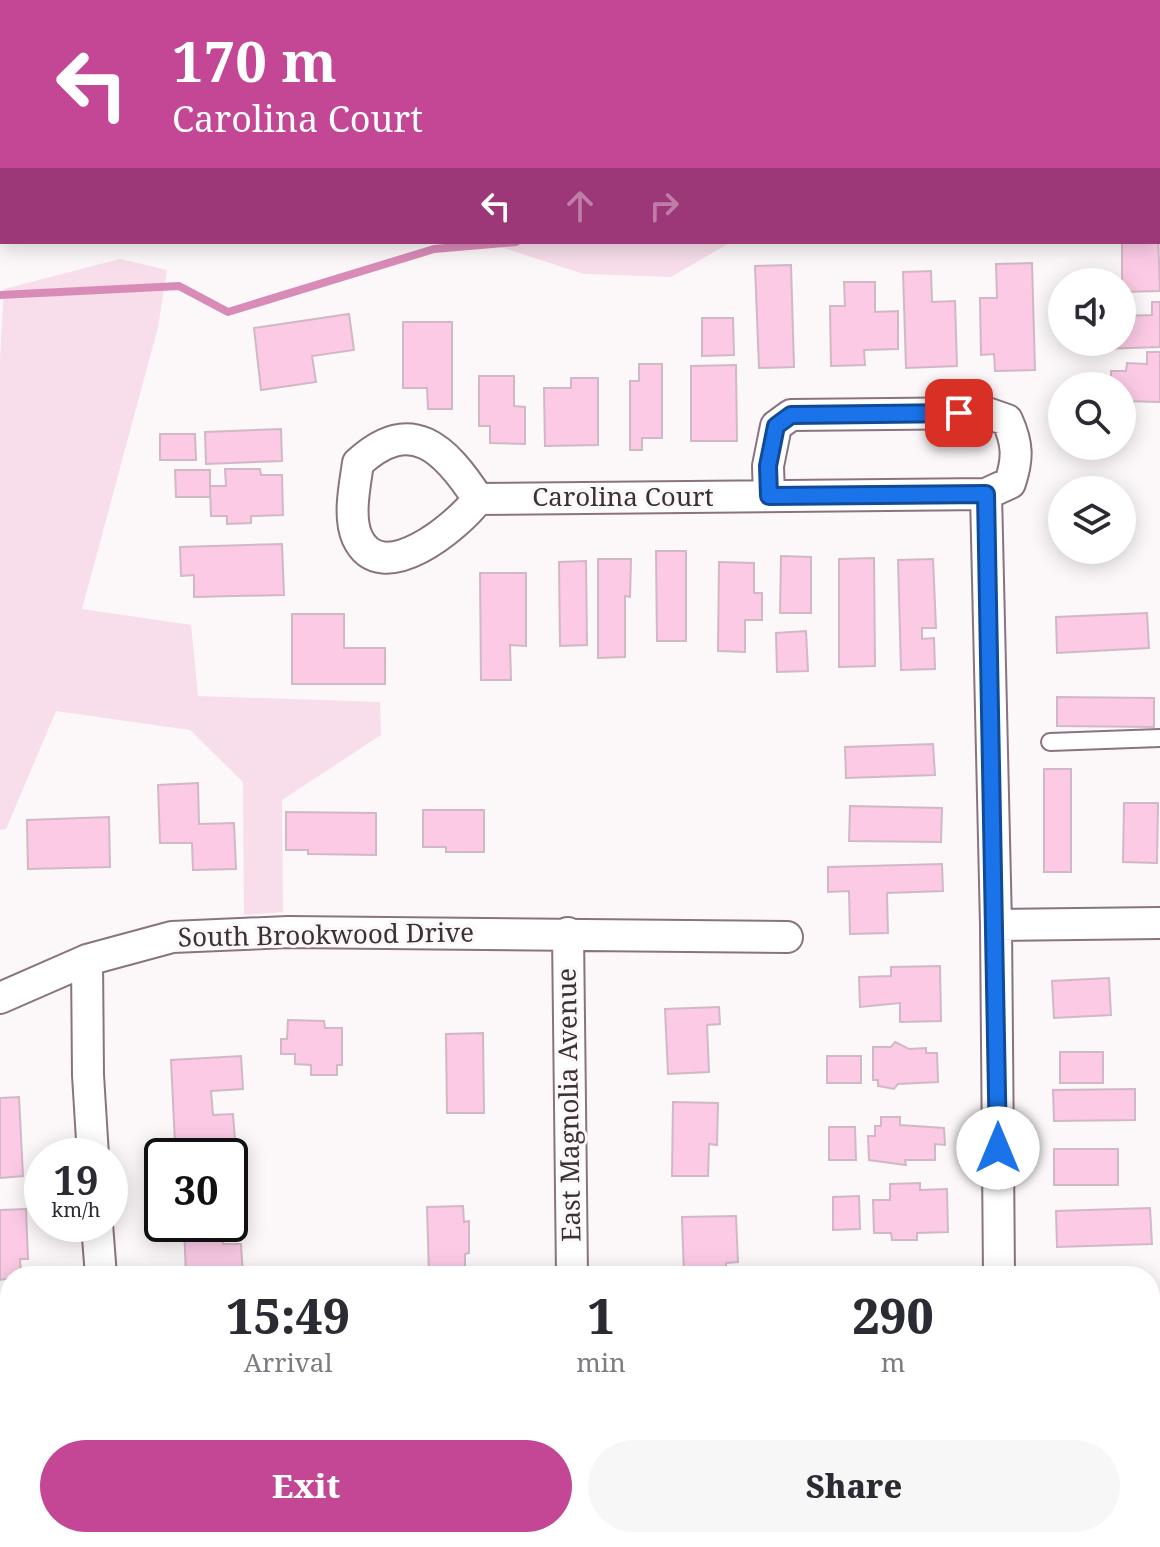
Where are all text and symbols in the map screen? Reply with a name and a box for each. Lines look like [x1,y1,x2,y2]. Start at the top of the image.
text: 170 m [172,22,337,98]
icon: left [40,32,144,136]
text: Carolina Court [172,94,423,143]
icon: left [474,184,518,228]
icon: ahead [558,184,602,228]
icon: right [642,184,686,228]
map controls [1048,268,1136,564]
button: sound [1048,268,1136,356]
button: search [1048,372,1136,460]
pin [925,379,993,447]
icon: arrive [937,391,981,435]
button: layers [1048,476,1136,564]
street label: Carolina Court [532,478,714,514]
street label: South Brookwood Drive [178,913,474,955]
street label: East Magnolia Avenue [548,968,588,1242]
position arrow [956,1106,1040,1190]
speed limit sign: 30 [144,1138,248,1242]
text: 19 [53,1152,99,1207]
text: km/h [51,1196,101,1223]
text: 15:49 [226,1283,350,1348]
text: 1 [587,1283,615,1348]
text: 290 [852,1283,934,1348]
text: Arrival [244,1344,333,1380]
text: min [576,1344,626,1380]
text: m [881,1344,905,1380]
button: Exit [40,1440,572,1532]
button: Share [588,1440,1120,1532]

